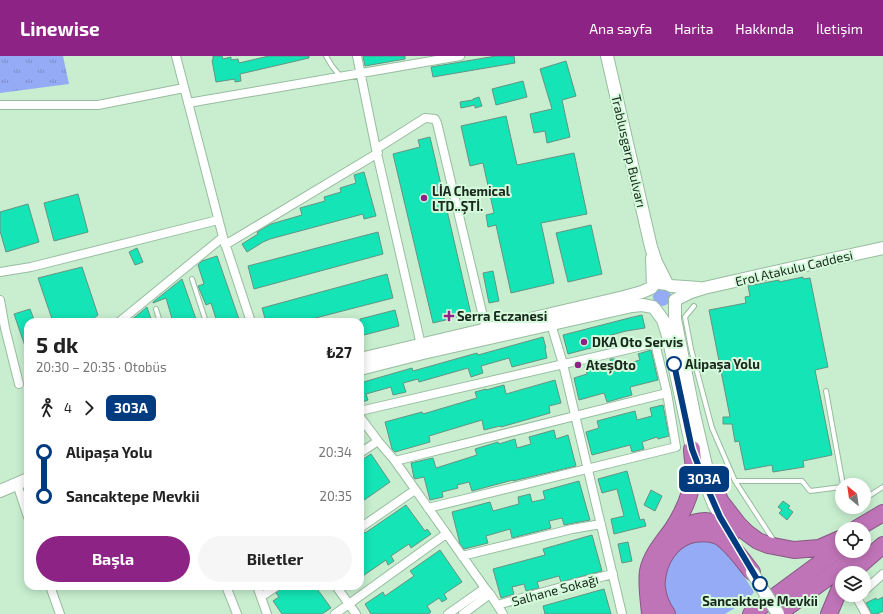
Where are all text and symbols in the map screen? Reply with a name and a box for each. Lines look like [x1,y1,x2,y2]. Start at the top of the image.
text: Linewise [20,17,100,40]
text: Ana sayfa [589,20,652,37]
text: Harita [674,20,713,37]
text: Hakkında [735,20,794,37]
text: İletişim [816,20,863,37]
street label: Trablusgarp Bulvarı [608,93,650,209]
place label: LİA Chemical LTD..ŞTİ. [432,183,511,215]
marker: LİA Chemical LTD..ŞTİ. [419,193,429,203]
street label: Erol Atakulu Caddesi [734,247,854,289]
place label: Serra Eczanesi [457,308,547,324]
marker: Serra Eczanesi [444,311,454,321]
text: 5 dk [36,331,78,357]
place label: DKA Oto Servis [592,334,683,350]
marker: DKA Oto Servis [579,337,589,347]
text: ₺27 [326,343,352,361]
marker: Alipaşa Yolu [666,356,682,372]
place label: Alipaşa Yolu [685,356,760,373]
place label: AteşOto [586,357,636,374]
text: 20:30 – 20:35 · Otobüs [36,359,167,375]
marker: AteşOto [573,360,583,370]
icon: walk [36,397,58,419]
icon: forward [78,397,100,419]
text: 303A [114,399,148,416]
text: 4 [64,400,72,416]
text: Alipaşa Yolu [66,443,153,461]
text: 20:34 [319,444,352,460]
line badge: 303A [676,466,732,492]
text: 303A [687,470,721,487]
north arrow [835,478,871,514]
map controls [835,478,871,602]
text: Sancaktepe Mevkii [66,487,200,505]
text: 20:35 [320,488,352,504]
button: locate [835,522,871,558]
button: Başla [36,536,190,582]
button: Biletler [198,536,352,582]
button: layers [835,566,871,602]
street label: Salhane Sokağı [510,571,600,609]
marker: Sancaktepe Mevkii [752,576,768,592]
place label: Sancaktepe Mevkii [702,593,818,609]

